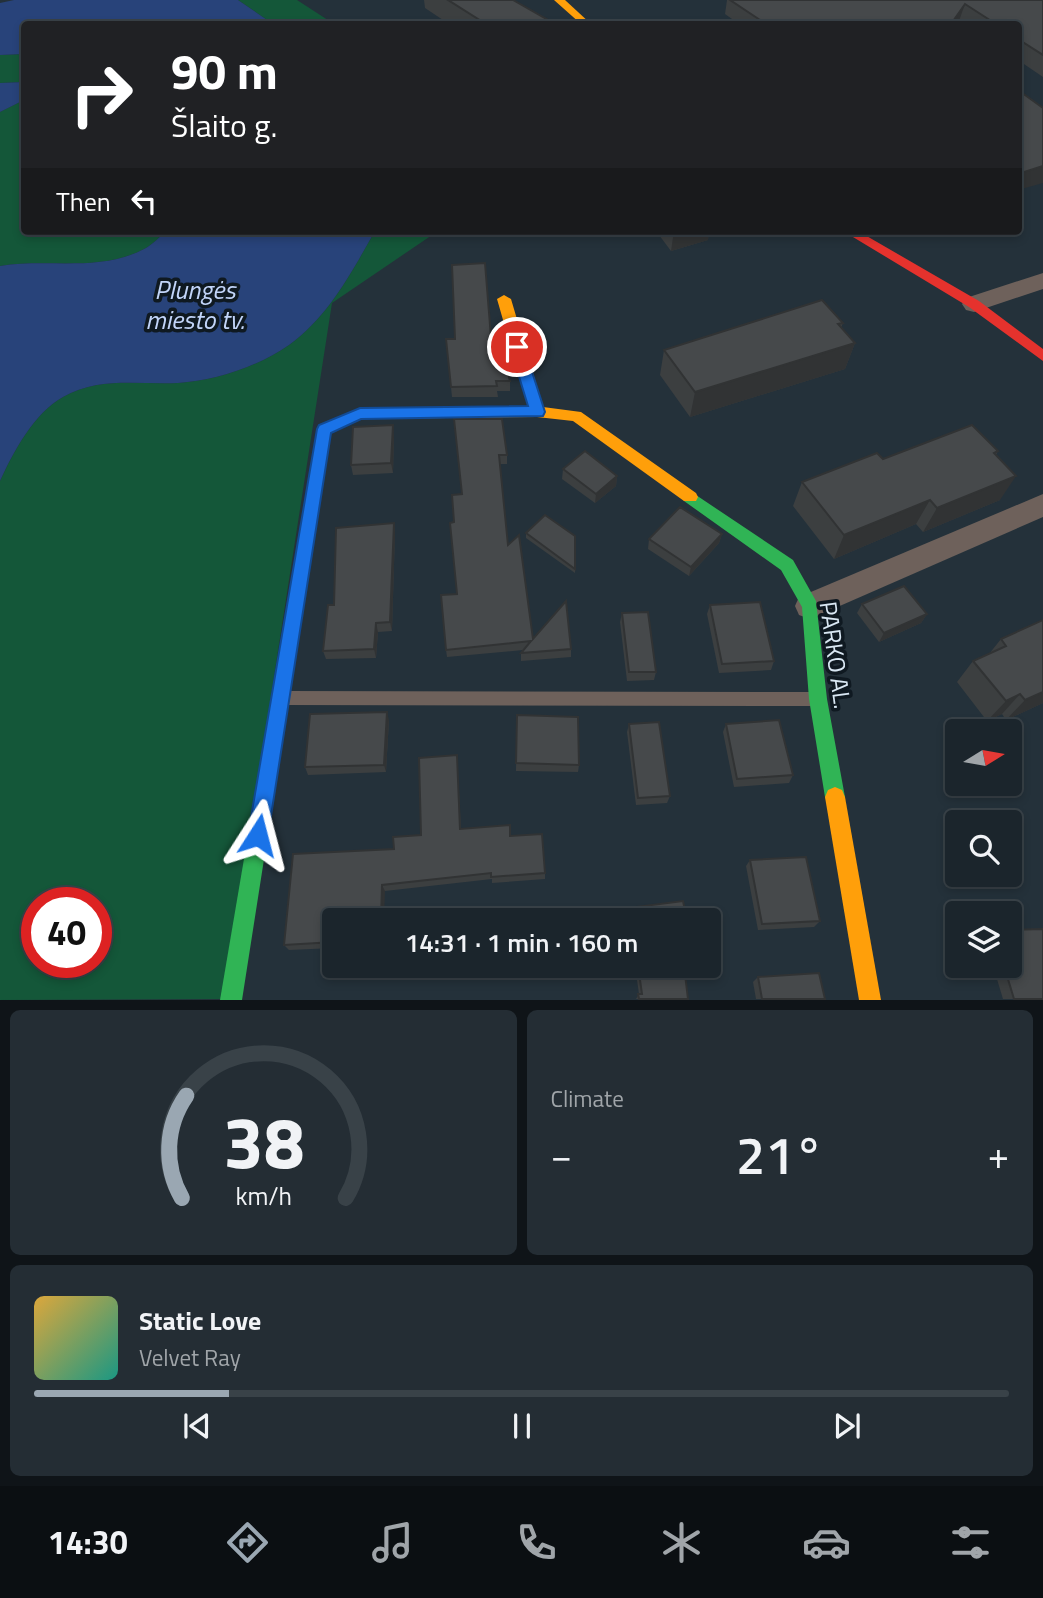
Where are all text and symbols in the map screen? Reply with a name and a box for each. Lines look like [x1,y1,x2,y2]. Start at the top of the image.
text: 90 m [171,33,278,108]
icon: right [56,49,147,140]
text: Šlaito g. [171,101,277,149]
text: Then [56,182,111,221]
icon: left [125,182,163,220]
water label: Plungės miesto tv. [146,270,244,339]
pin [487,317,547,377]
icon: arrive [498,328,536,366]
street label: PARKO AL. [811,599,861,711]
north arrow [945,719,1022,796]
map controls [945,719,1022,978]
position arrow [221,798,295,872]
button: search [945,810,1022,887]
speed limit sign: 40 [21,887,112,978]
button: layers [945,901,1022,978]
text: 14:31 · 1 min · 160 m [405,923,638,962]
text: Climate [551,1081,624,1116]
text: 38 [222,1087,304,1197]
text: 21° [736,1115,823,1194]
text: − [551,1126,572,1184]
text: + [988,1126,1009,1184]
text: km/h [235,1177,292,1215]
text: Static Love [139,1301,261,1340]
text: Velvet Ray [139,1340,241,1375]
icon: previous [178,1407,216,1445]
icon: pause [503,1407,541,1445]
icon: next [828,1407,866,1445]
text: 14:30 [48,1518,128,1566]
icon: directions [223,1518,272,1567]
icon: music [368,1518,417,1567]
icon: phone [512,1518,561,1567]
icon: climate [657,1518,706,1567]
icon: car [802,1518,851,1567]
icon: filters [946,1518,995,1567]

